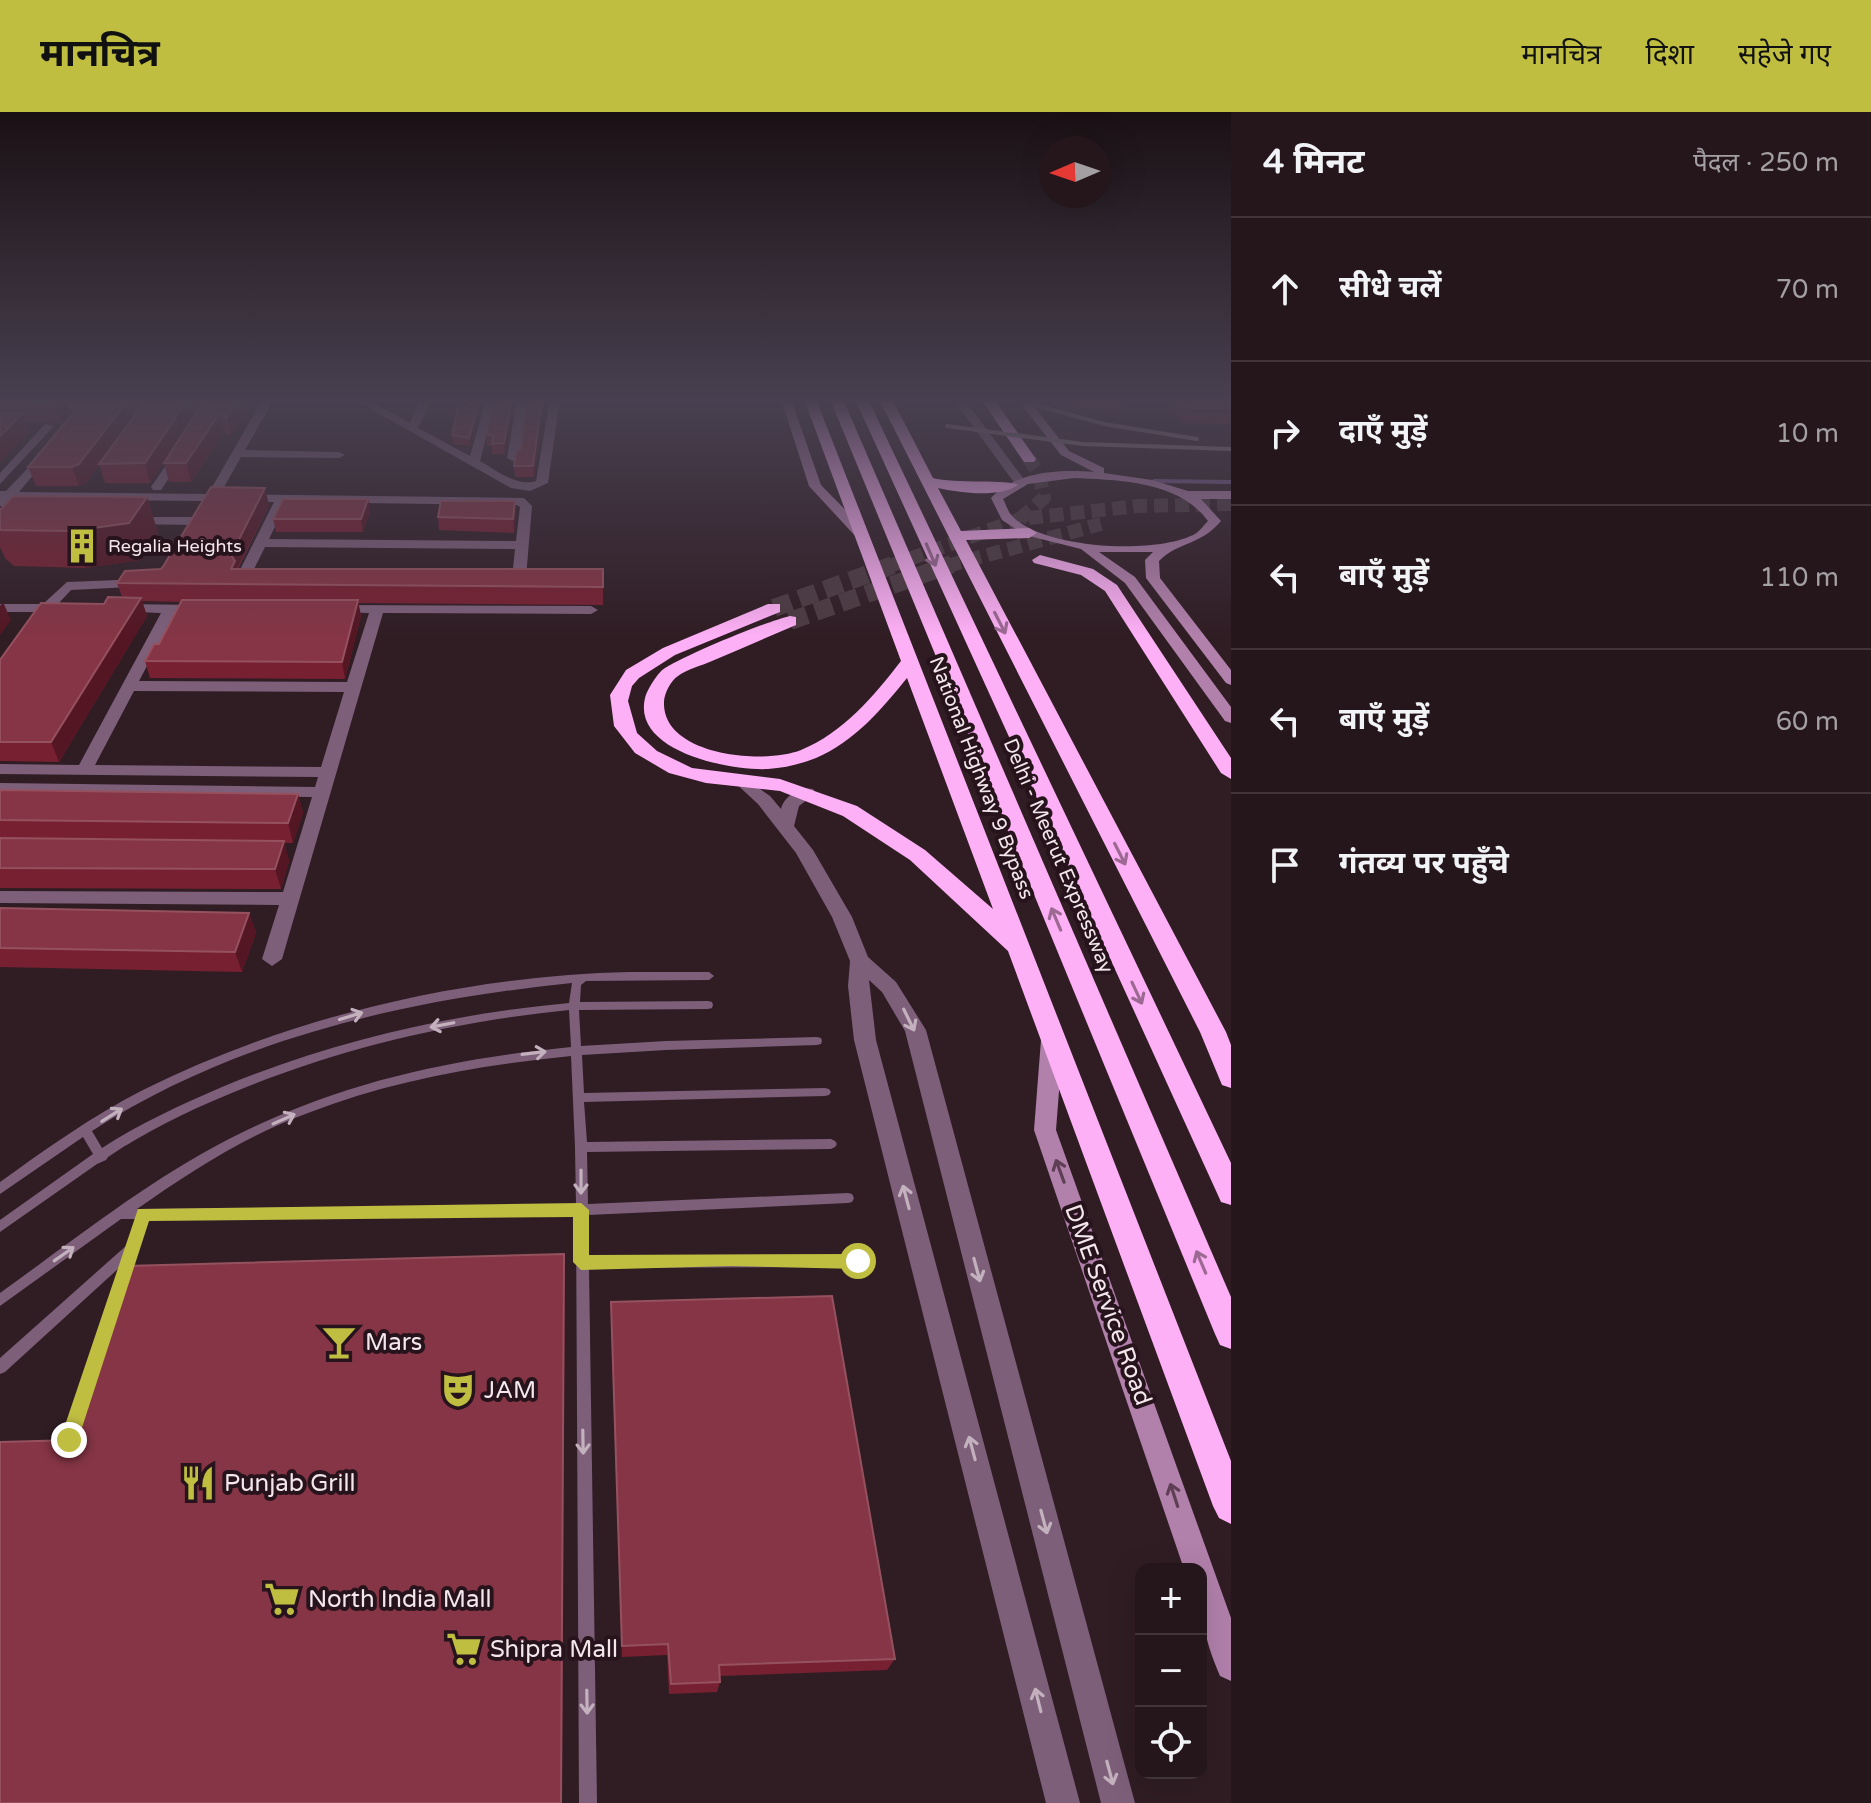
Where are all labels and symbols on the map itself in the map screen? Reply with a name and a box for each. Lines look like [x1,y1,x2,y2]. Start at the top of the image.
north arrow [1039,136,1111,208]
building icon: Regalia Heights [63,527,101,565]
place label: Regalia Heights [108,535,242,557]
one-way arrow [925,542,940,567]
one-way arrow [993,611,1009,635]
street label: National Highway 9 Bypass [924,653,1038,903]
street label: Delhi - Meerut Expressway [998,735,1118,977]
one-way arrow [1113,841,1129,865]
one-way arrow [1048,907,1063,932]
one-way arrow [1130,981,1145,1005]
one-way arrow [902,1007,917,1031]
one-way arrow [338,1008,363,1023]
one-way arrow [430,1019,455,1034]
one-way arrow [520,1046,547,1061]
one-way arrow [100,1107,123,1123]
one-way arrow [271,1110,296,1125]
one-way arrow [1051,1159,1066,1184]
one-way arrow [573,1168,589,1195]
one-way arrow [898,1184,913,1210]
street label: DME Service Road [1058,1200,1158,1410]
route start [840,1243,876,1279]
one-way arrow [52,1246,74,1263]
one-way arrow [1192,1250,1207,1275]
one-way arrow [971,1257,986,1283]
bar icon: Mars [320,1323,358,1361]
place label: Mars [365,1328,422,1357]
theatre icon: JAM [439,1371,477,1409]
place label: JAM [484,1376,536,1405]
route end [51,1422,87,1458]
one-way arrow [575,1428,591,1455]
one-way arrow [964,1436,979,1462]
restaurant icon: Punjab Grill [179,1464,217,1502]
place label: Punjab Grill [224,1469,355,1498]
one-way arrow [1166,1483,1181,1508]
one-way arrow [1037,1508,1052,1534]
supermarket icon: North India Mall [263,1580,301,1618]
place label: North India Mall [308,1585,491,1614]
supermarket icon: Shipra Mall [445,1630,483,1668]
place label: Shipra Mall [490,1635,618,1664]
one-way arrow [579,1688,595,1715]
one-way arrow [1029,1688,1044,1713]
one-way arrow [1103,1760,1118,1786]

